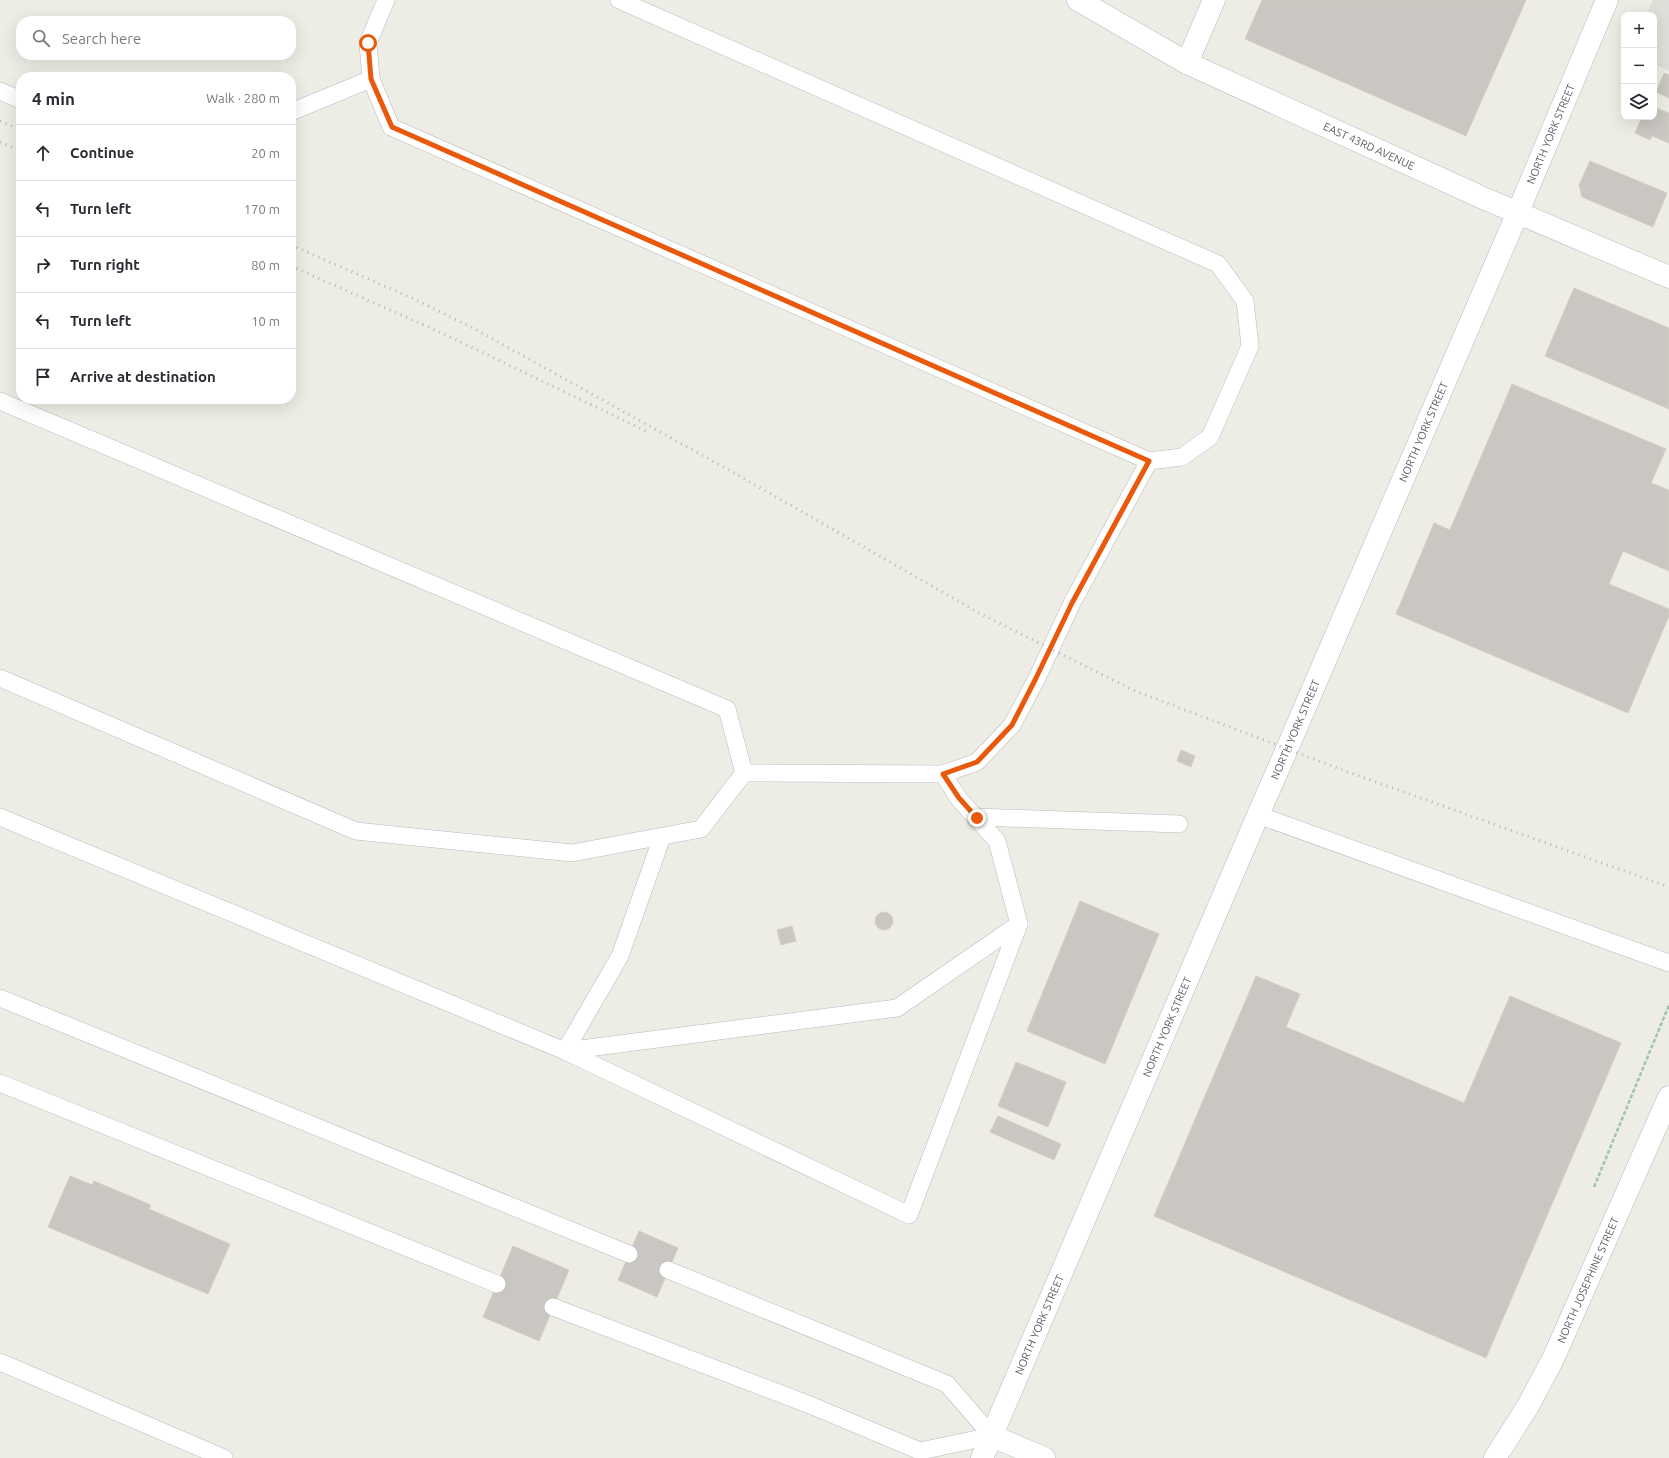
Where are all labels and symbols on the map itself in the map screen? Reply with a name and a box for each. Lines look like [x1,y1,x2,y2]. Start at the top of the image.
route start [359,34,377,52]
street label: NORTH YORK STREET [1524,82,1577,186]
street label: EAST 43RD AVENUE [1322,120,1417,172]
street label: NORTH YORK STREET [1397,380,1450,484]
street label: NORTH YORK STREET [1268,678,1322,781]
route end [968,809,986,827]
street label: NORTH YORK STREET [1140,975,1194,1079]
street label: NORTH JOSEPHINE STREET [1555,1215,1621,1345]
street label: NORTH YORK STREET [1012,1273,1066,1377]

